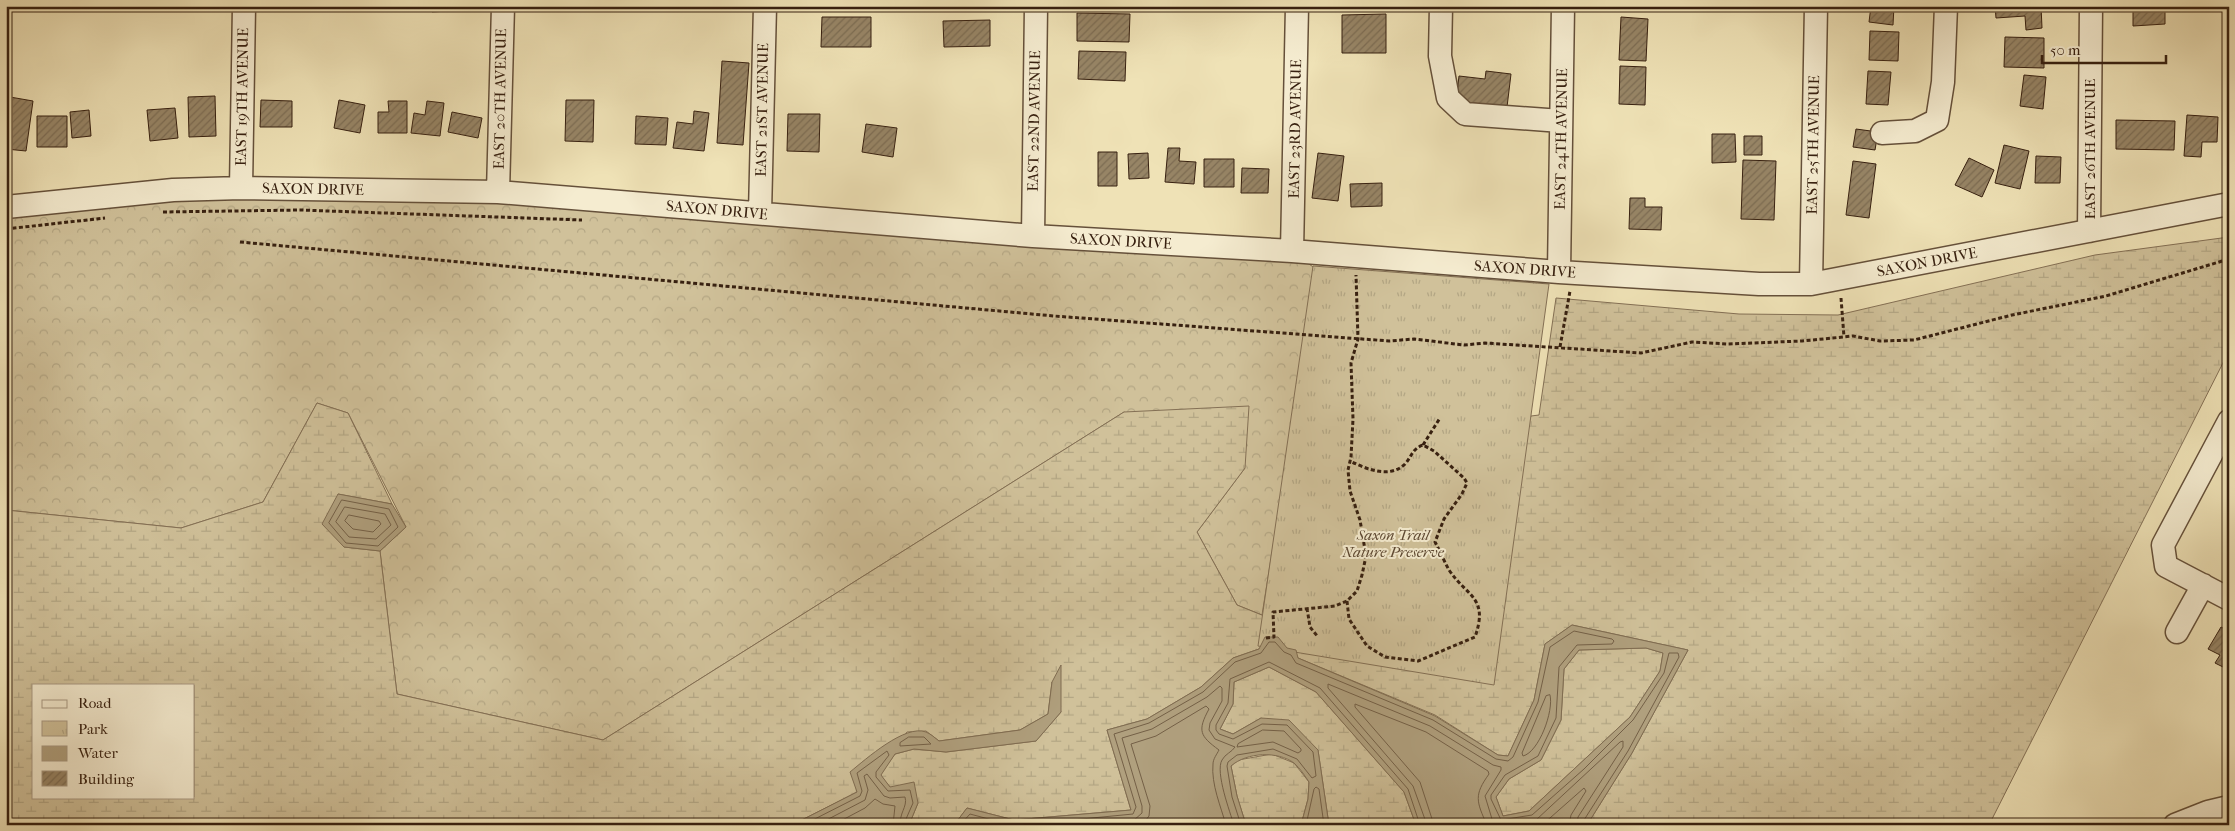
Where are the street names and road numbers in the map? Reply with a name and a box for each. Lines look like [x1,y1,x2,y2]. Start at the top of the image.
street label: EAST 19TH AVENUE [232,28,252,166]
street label: EAST 20TH AVENUE [490,28,510,170]
street label: EAST 21ST AVENUE [752,43,772,177]
street label: EAST 22ND AVENUE [1024,50,1044,192]
street label: EAST 23RD AVENUE [1285,59,1305,199]
street label: EAST 24TH AVENUE [1551,68,1571,210]
street label: EAST 25TH AVENUE [1803,75,1823,215]
street label: EAST 26TH AVENUE [2081,79,2099,219]
street label: SAXON DRIVE [262,179,364,199]
street label: SAXON DRIVE [665,197,769,223]
street label: SAXON DRIVE [1070,229,1172,253]
street label: SAXON DRIVE [1875,243,1979,281]
street label: SAXON DRIVE [1473,256,1577,282]

